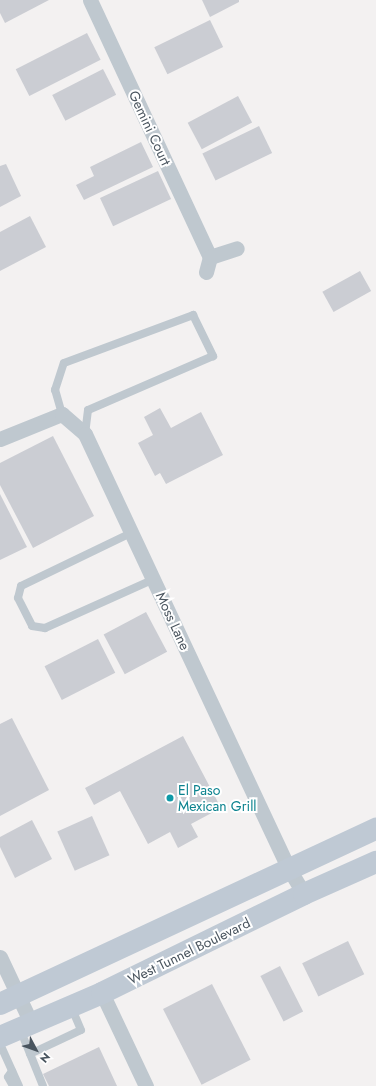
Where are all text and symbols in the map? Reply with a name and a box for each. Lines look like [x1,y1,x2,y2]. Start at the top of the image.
street label: Gemini Court [125,88,175,168]
street label: Moss Lane [152,589,194,653]
place label: El Paso Mexican Grill [178,782,257,814]
marker: El Paso Mexican Grill [165,793,175,803]
street label: West Tunnel Boulevard [125,914,253,988]
north arrow [16,1030,56,1070]
text: N [36,1049,54,1066]

